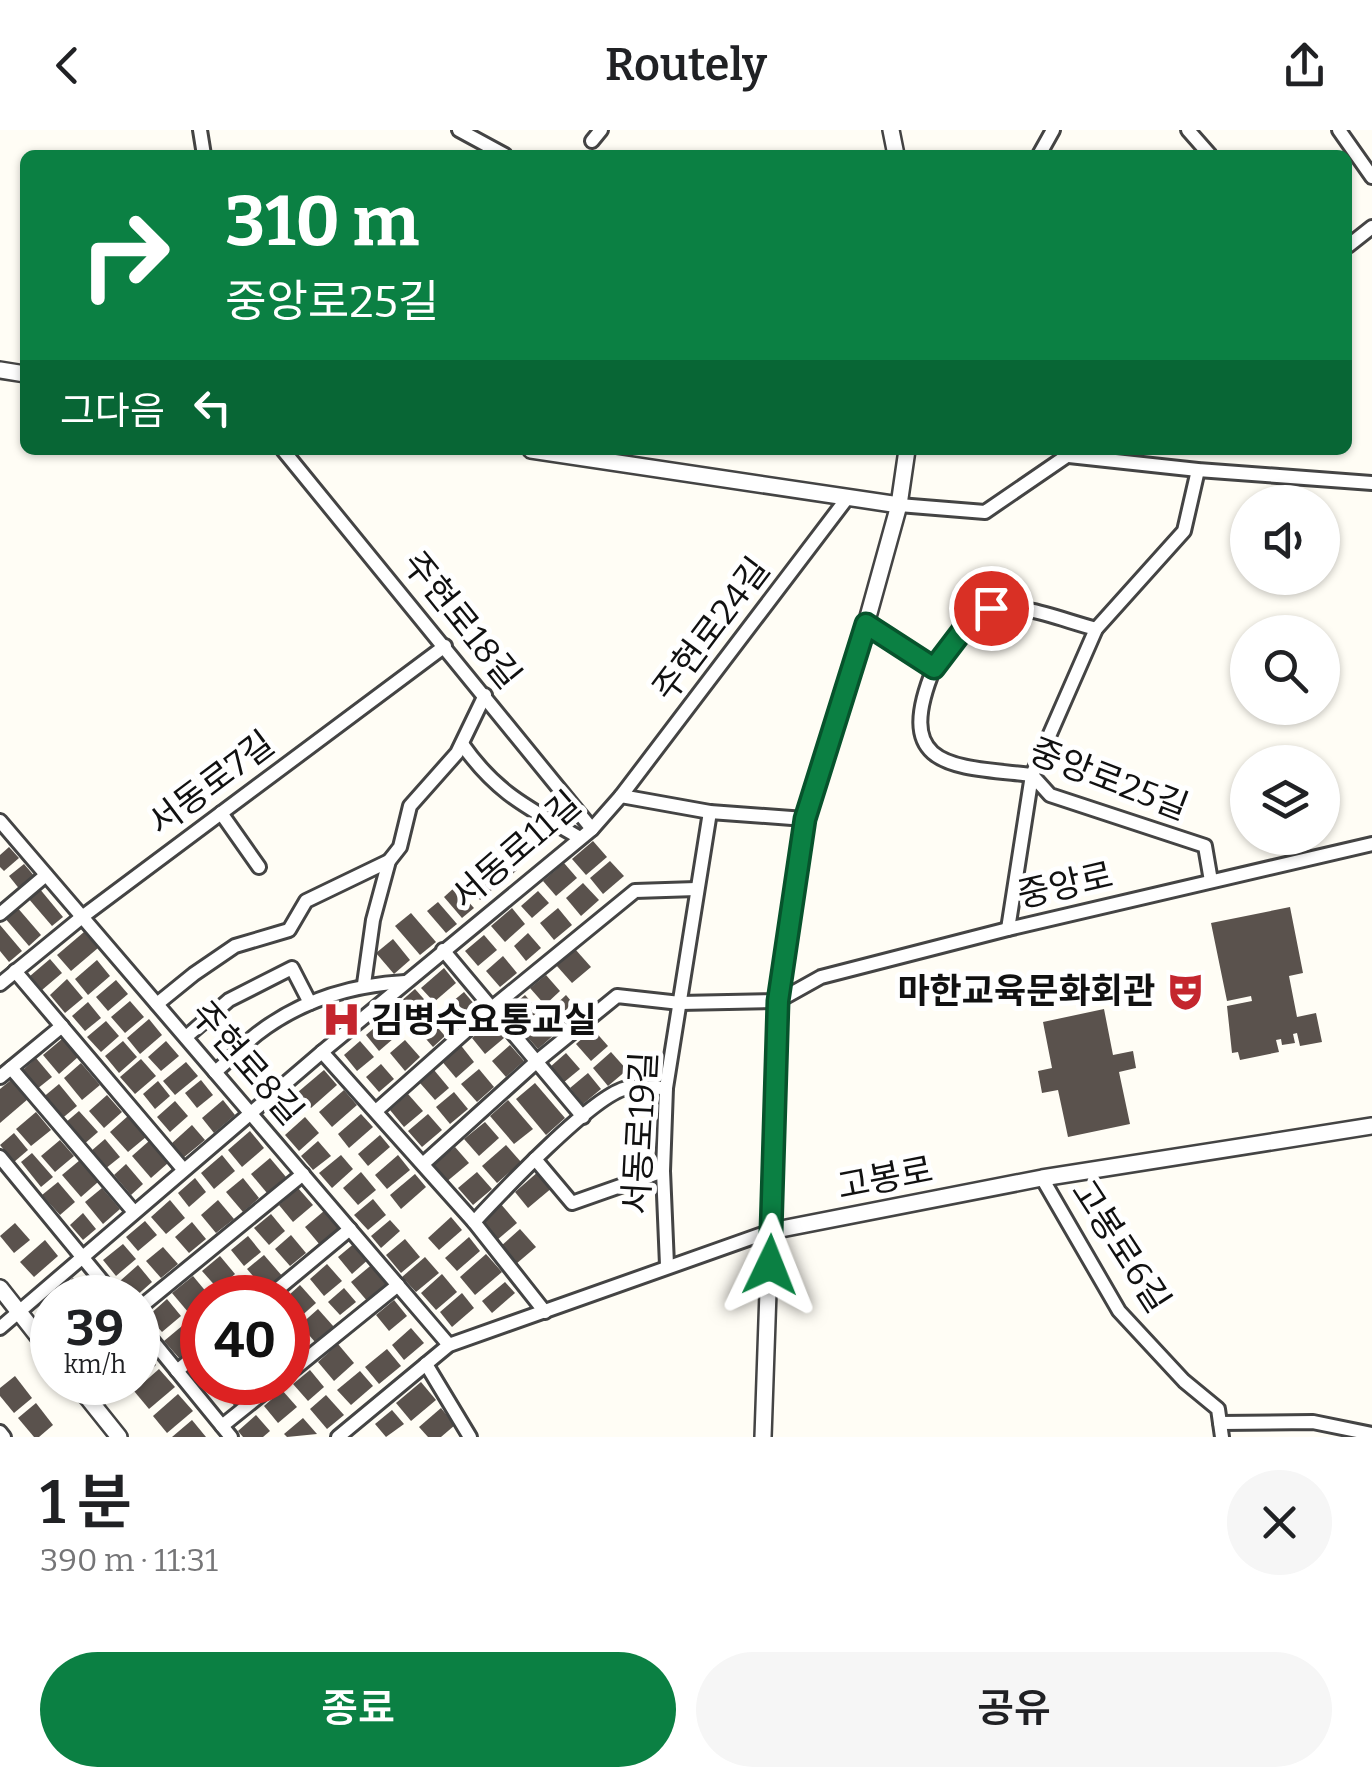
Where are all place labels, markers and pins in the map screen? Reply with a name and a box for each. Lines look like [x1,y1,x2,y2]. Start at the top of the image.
pin [949,566,1034,651]
place label: 마한교육문화회관 [897,970,1155,1012]
theatre icon: 마한교육문화회관 [1164,970,1206,1012]
hospital icon: 김병수요통교실 [320,999,362,1041]
place label: 김병수요통교실 [371,999,596,1041]

